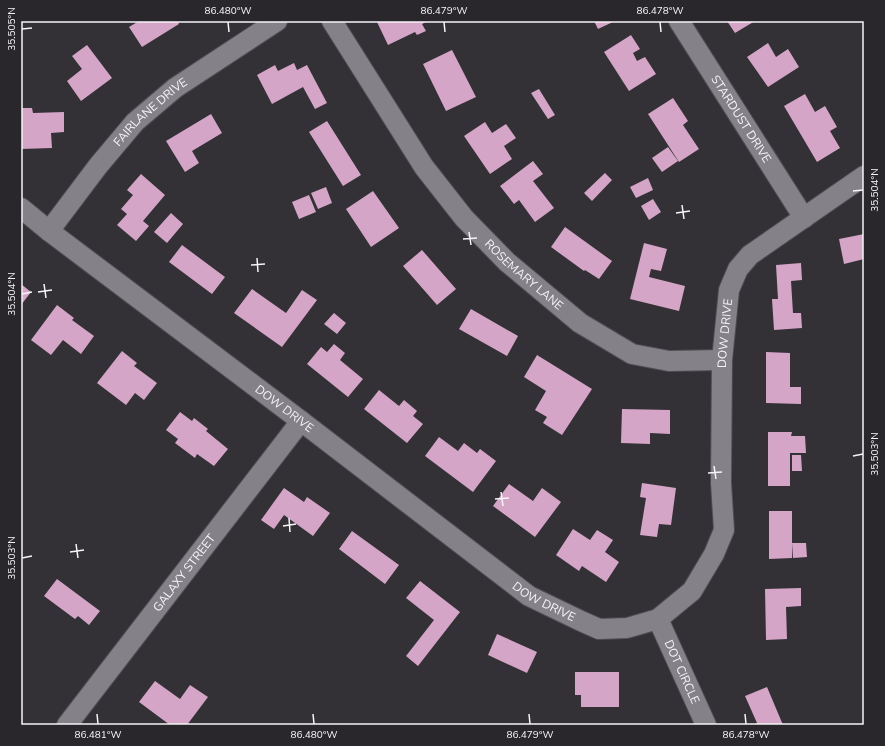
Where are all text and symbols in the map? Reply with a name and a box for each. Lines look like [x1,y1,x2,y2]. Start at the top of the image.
text: 86.480°W [204,4,252,18]
text: 86.479°W [420,4,468,18]
text: 86.478°W [636,4,684,18]
text: 35.505°N [5,7,19,51]
street label: STARDUST DRIVE [707,72,775,166]
street label: FAIRLANE DRIVE [110,74,190,150]
text: 35.504°N [868,168,882,212]
street label: ROSEMARY LANE [481,236,567,314]
text: 35.504°N [5,272,19,316]
street label: DOW DRIVE [714,298,736,368]
street label: DOW DRIVE [252,381,317,436]
text: 35.503°N [868,432,882,476]
street label: GALAXY STREET [149,530,220,615]
text: 35.503°N [5,536,19,580]
street label: DOW DRIVE [509,578,578,625]
street label: DOT CIRCLE [660,637,703,706]
text: 86.481°W [74,728,122,742]
text: 86.480°W [290,728,338,742]
text: 86.479°W [506,728,554,742]
text: 86.478°W [722,728,770,742]

